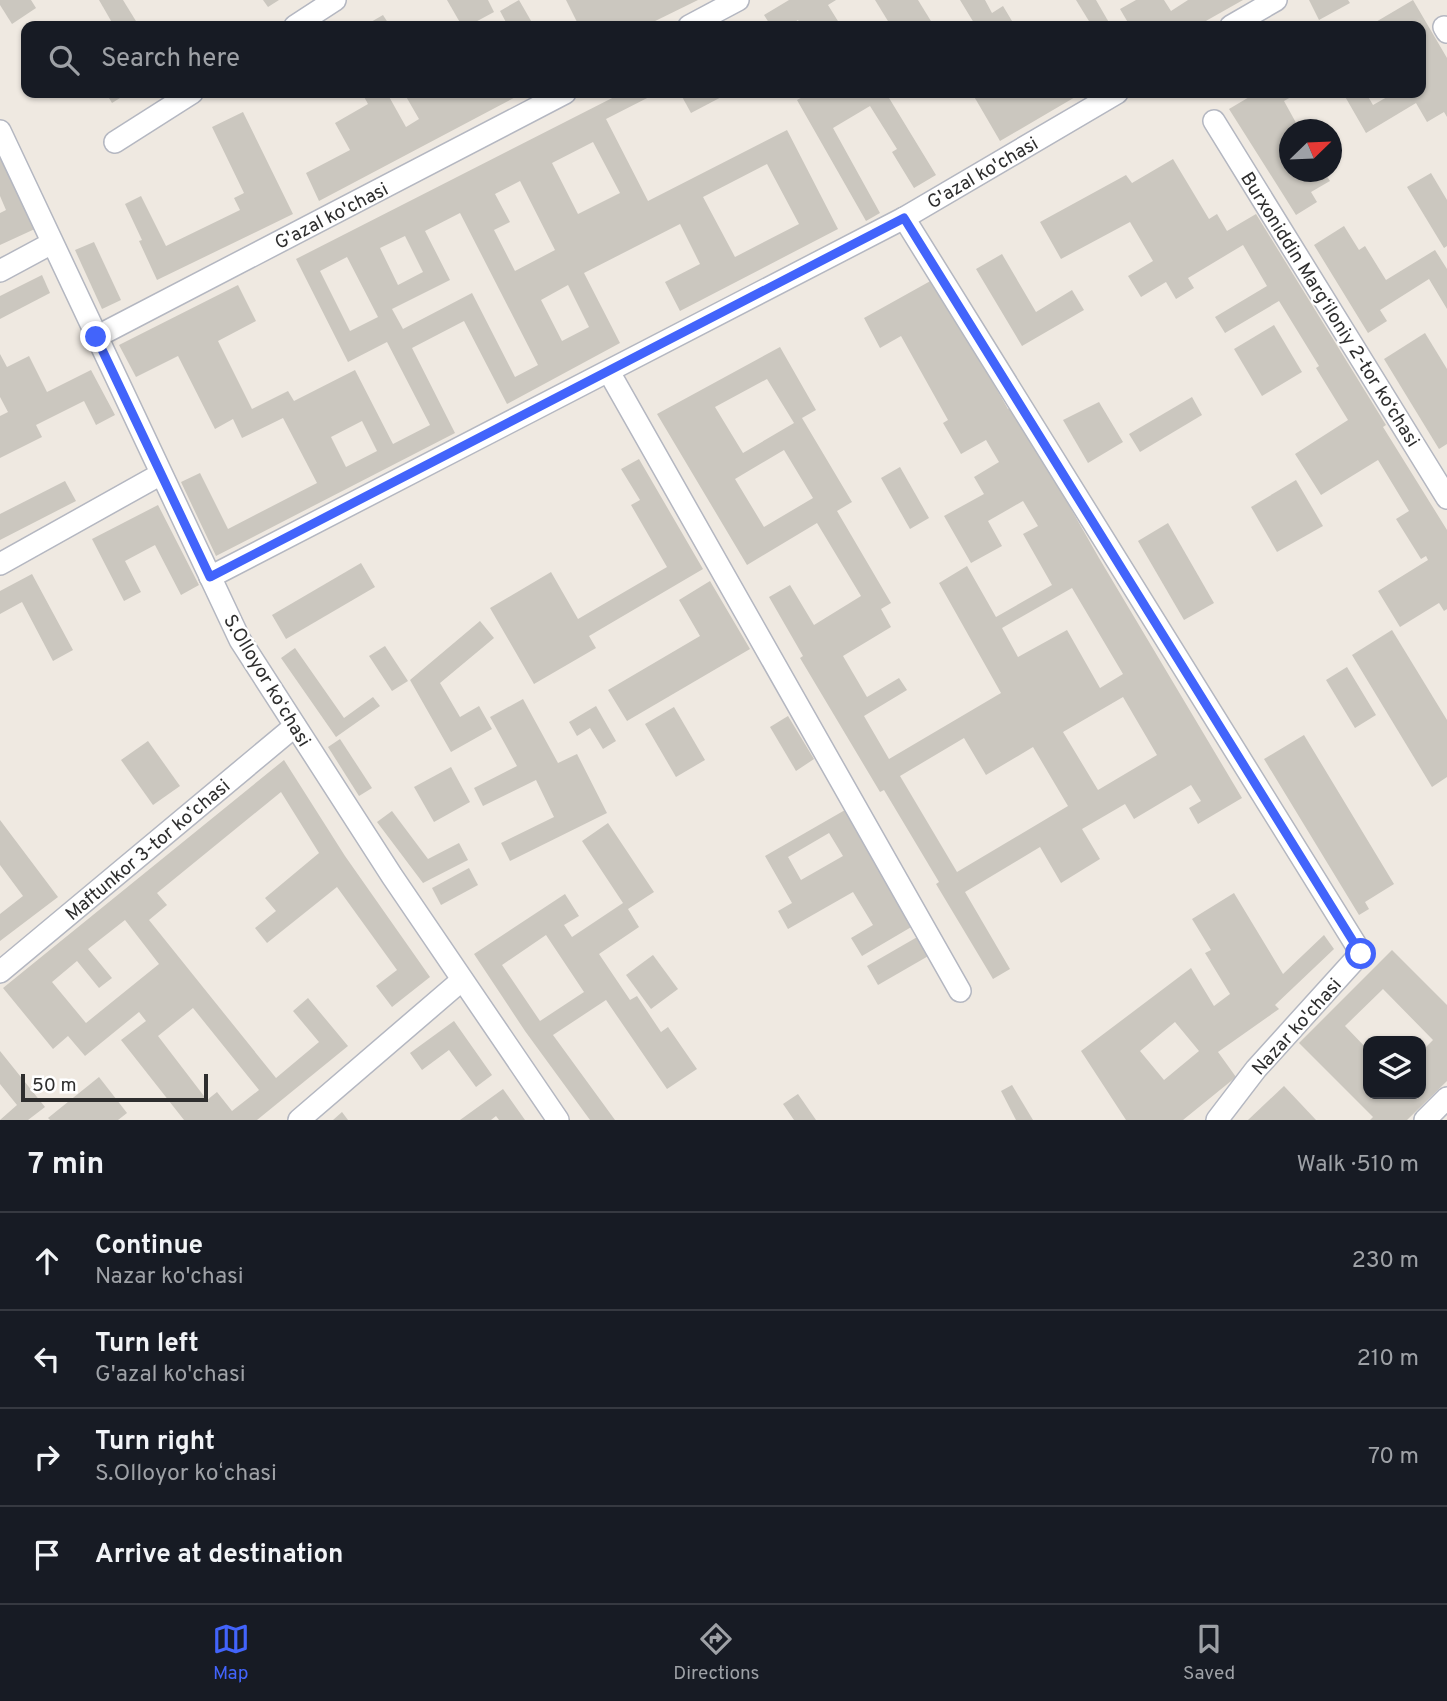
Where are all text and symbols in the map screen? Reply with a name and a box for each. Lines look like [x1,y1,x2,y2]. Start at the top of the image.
search box [21,21,1426,98]
icon: search [45,41,83,79]
text: Search here [101,43,240,76]
north arrow [1279,119,1342,182]
street label: G'azal ko'chasi [923,132,1043,215]
street label: Burxoniddin Marg‘iloniy 2-tor ko‘chasi [1234,168,1424,452]
street label: G'azal ko'chasi [271,178,393,256]
route end [80,321,111,352]
street label: S.Olloyor koʻchasi [217,610,315,752]
street label: Maftunkor 3-tor koʼchasi [61,775,236,927]
route start [1345,938,1376,969]
street label: Nazar ko'chasi [1247,974,1347,1081]
map controls [1363,1036,1426,1099]
button: layers [1363,1036,1426,1099]
scale bar [21,1071,208,1103]
text: 50 m [32,1074,77,1098]
text: 7 min [28,1147,104,1184]
text: Walk · 510 m [1297,1151,1419,1180]
text: Continue [95,1230,203,1263]
icon: ahead [28,1242,66,1280]
text: 230 m [1352,1247,1419,1276]
text: Nazar ko'chasi [95,1263,244,1292]
text: Turn left [95,1328,199,1361]
icon: left [28,1340,66,1378]
text: 210 m [1357,1345,1419,1374]
text: G'azal ko'chasi [95,1361,246,1390]
text: Turn right [95,1426,215,1459]
icon: right [28,1438,66,1476]
text: 70 m [1368,1443,1419,1472]
text: S.Olloyor koʻchasi [95,1460,277,1489]
icon: arrive [28,1536,66,1574]
text: Arrive at destination [95,1539,343,1572]
tab: Map [212,1620,250,1686]
tab: Directions [673,1620,760,1686]
tab: Saved [1183,1620,1235,1686]

